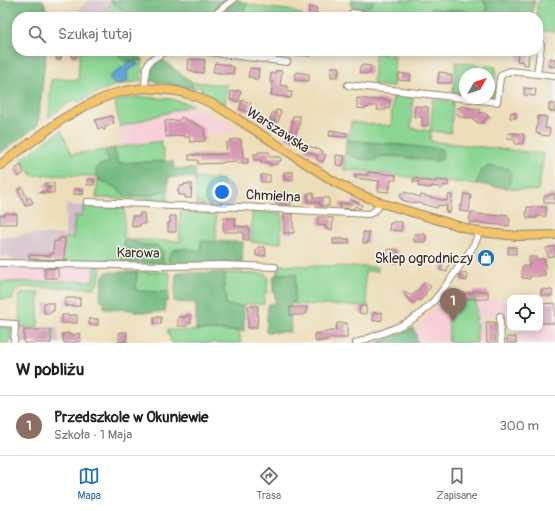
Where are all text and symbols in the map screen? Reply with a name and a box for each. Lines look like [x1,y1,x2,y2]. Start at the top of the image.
search box [12,12,543,56]
icon: search [26,23,48,45]
text: Szukaj tutaj [58,25,132,44]
north arrow [459,68,495,104]
street label: Warszawska [243,103,313,157]
your location [212,182,232,202]
street label: Chmielna [245,186,301,206]
street label: Karowa [116,244,160,262]
shop icon: Sklep ogrodniczy [476,248,496,268]
place label: Sklep ogrodniczy [375,250,473,267]
pin: 1 [440,288,466,321]
map controls [507,295,543,331]
button: locate [507,295,543,331]
text: W pobliżu [16,359,84,380]
text: Przedszkole w Okuniewie [54,408,208,427]
text: 1 [26,418,32,434]
text: 300 m [500,418,539,434]
text: Szkoła · 1 Maja [54,427,132,443]
tab: Mapa [78,465,101,502]
tab: Trasa [256,465,281,502]
tab: Zapisane [436,465,477,502]

